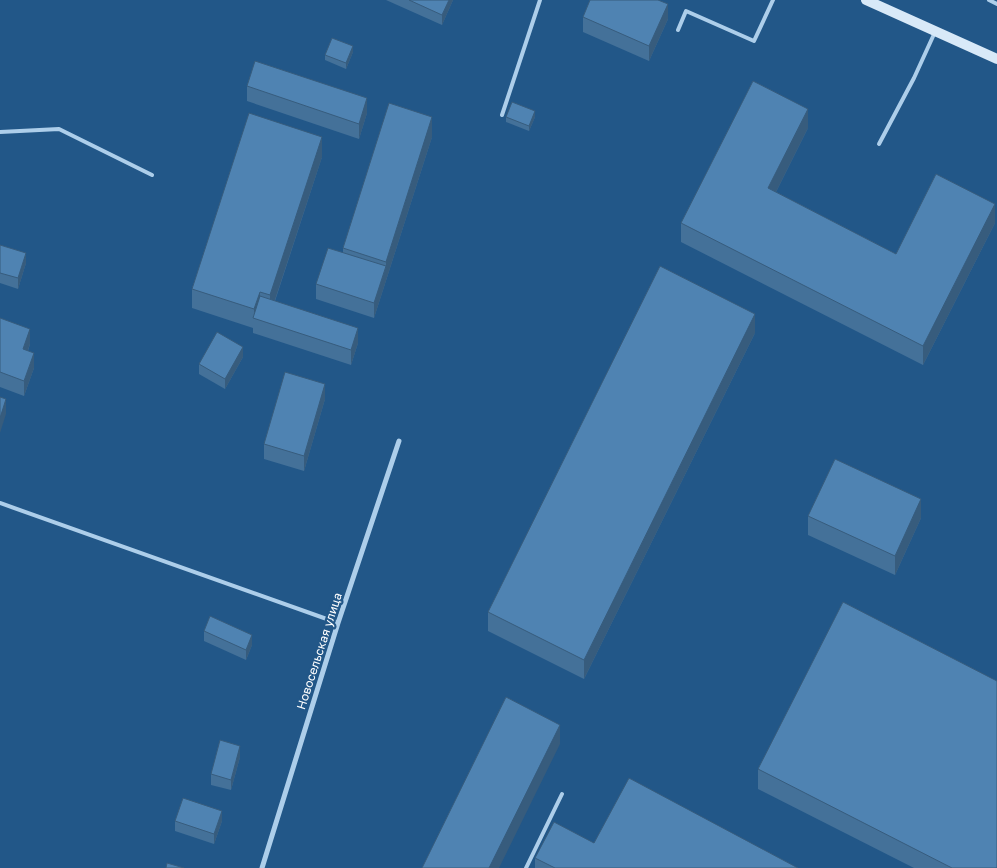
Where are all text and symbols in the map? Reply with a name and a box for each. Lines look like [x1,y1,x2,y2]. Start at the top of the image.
street label: Новосельская улица [293,591,345,711]

